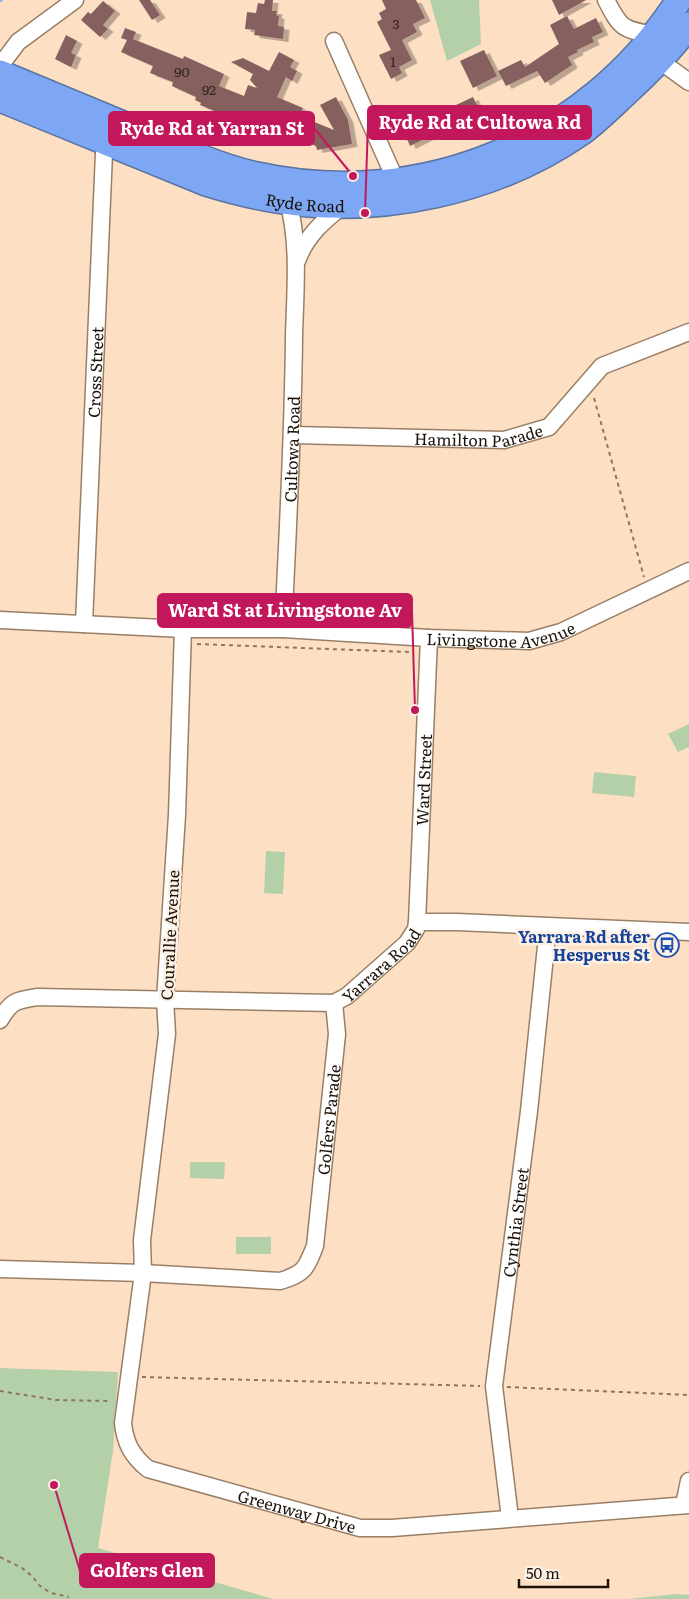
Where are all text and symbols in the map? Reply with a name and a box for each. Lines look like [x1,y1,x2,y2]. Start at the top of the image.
house number: 3 [392,13,400,33]
house number: 1 [390,51,396,71]
house number: 90 [174,61,190,81]
house number: 92 [202,79,216,99]
callout: Ryde Rd at Cultowa Rd [368,106,591,139]
text: Ryde Rd at Cultowa Rd [379,108,582,135]
callout: Ryde Rd at Yarran St [109,112,314,145]
text: Ryde Rd at Yarran St [120,114,304,141]
street label: Ryde Road [264,186,345,217]
street label: Cross Street [81,326,109,418]
street label: Cultowa Road [277,396,305,503]
street label: Hamilton Parade [414,417,545,452]
callout: Ward St at Livingstone Av [158,594,412,627]
text: Ward St at Livingstone Av [168,596,403,623]
street label: Livingstone Avenue [426,615,579,653]
street label: Ward Street [409,733,437,826]
street label: Courallie Avenue [154,869,184,1001]
street label: Yarrara Road [336,923,426,1008]
place label: Yarrara Rd after Hesperus St [518,924,650,966]
bus stop icon: Yarrara Rd after Hesperus St [654,932,680,958]
street label: Golfers Parade [310,1063,346,1176]
street label: Cynthia Street [496,1166,534,1279]
street label: Greenway Drive [235,1483,359,1538]
callout: Golfers Glen [80,1554,214,1587]
text: Golfers Glen [90,1556,204,1583]
scale bar [519,1556,608,1588]
text: 50 m [526,1561,560,1584]

